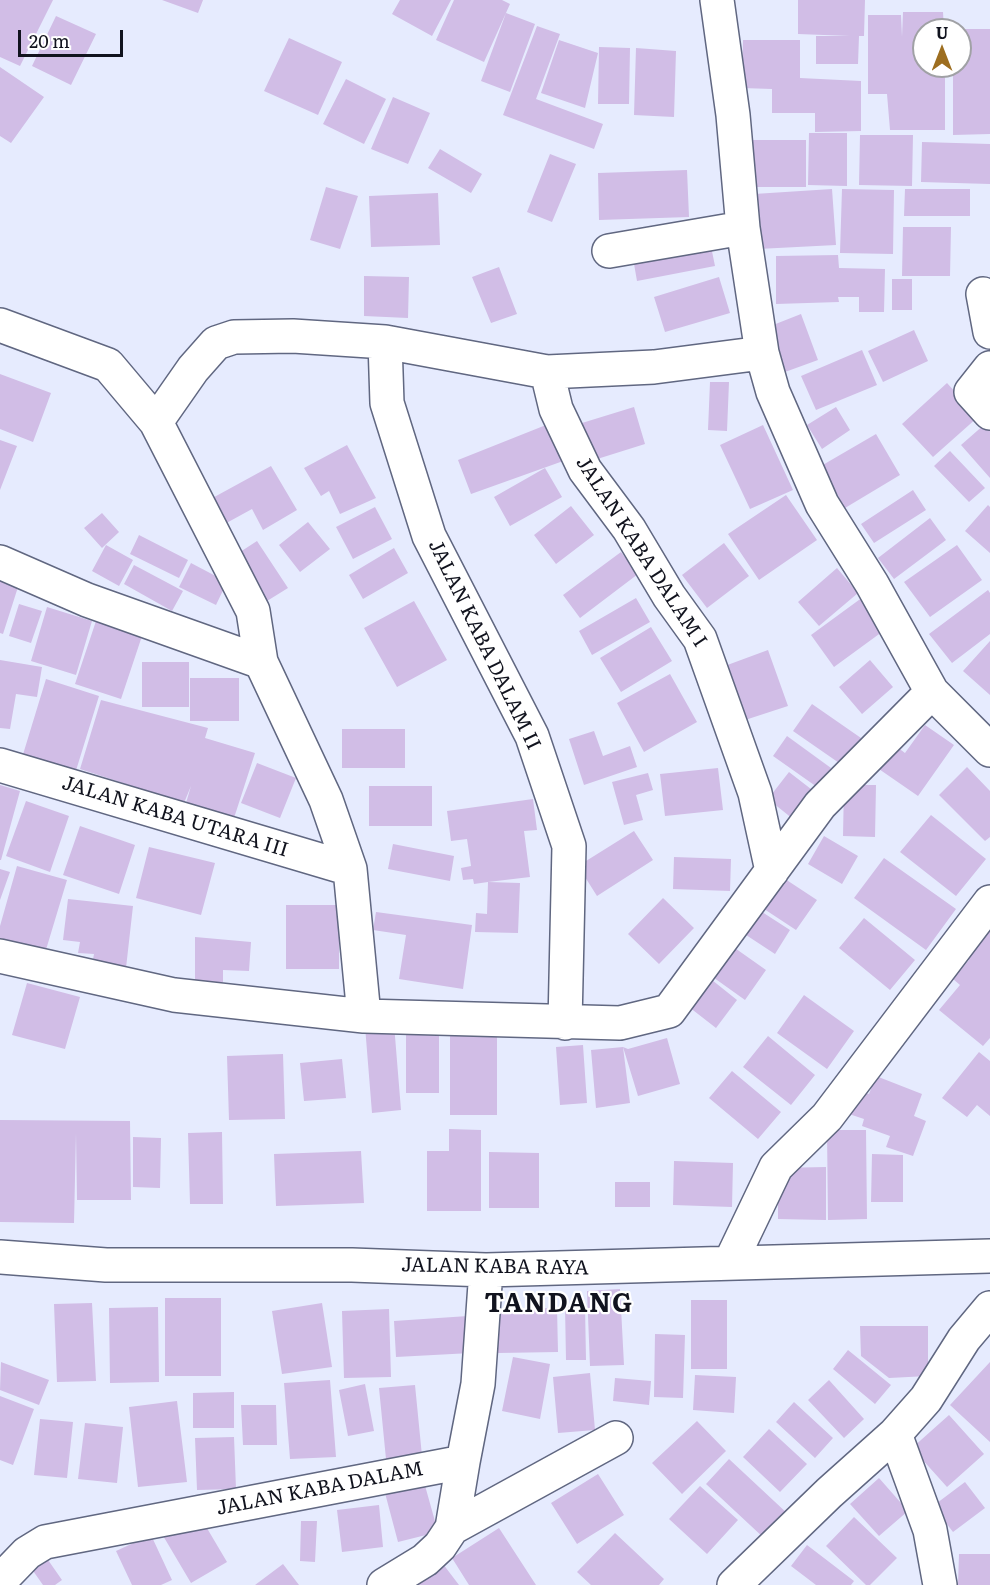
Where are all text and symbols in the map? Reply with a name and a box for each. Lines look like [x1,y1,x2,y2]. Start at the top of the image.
scale bar [21,18,126,56]
north arrow [912,18,972,78]
text: U [936,20,948,44]
text: 20 m [29,27,70,54]
street label: JALAN KABA DALAM I [570,452,712,652]
street label: JALAN KABA DALAM II [423,536,545,754]
street label: JALAN KABA UTARA III [59,771,291,863]
street label: JALAN KABA RAYA [401,1253,589,1281]
district label: TANDANG [485,1288,633,1320]
street label: JALAN KABA DALAM [214,1457,426,1521]

